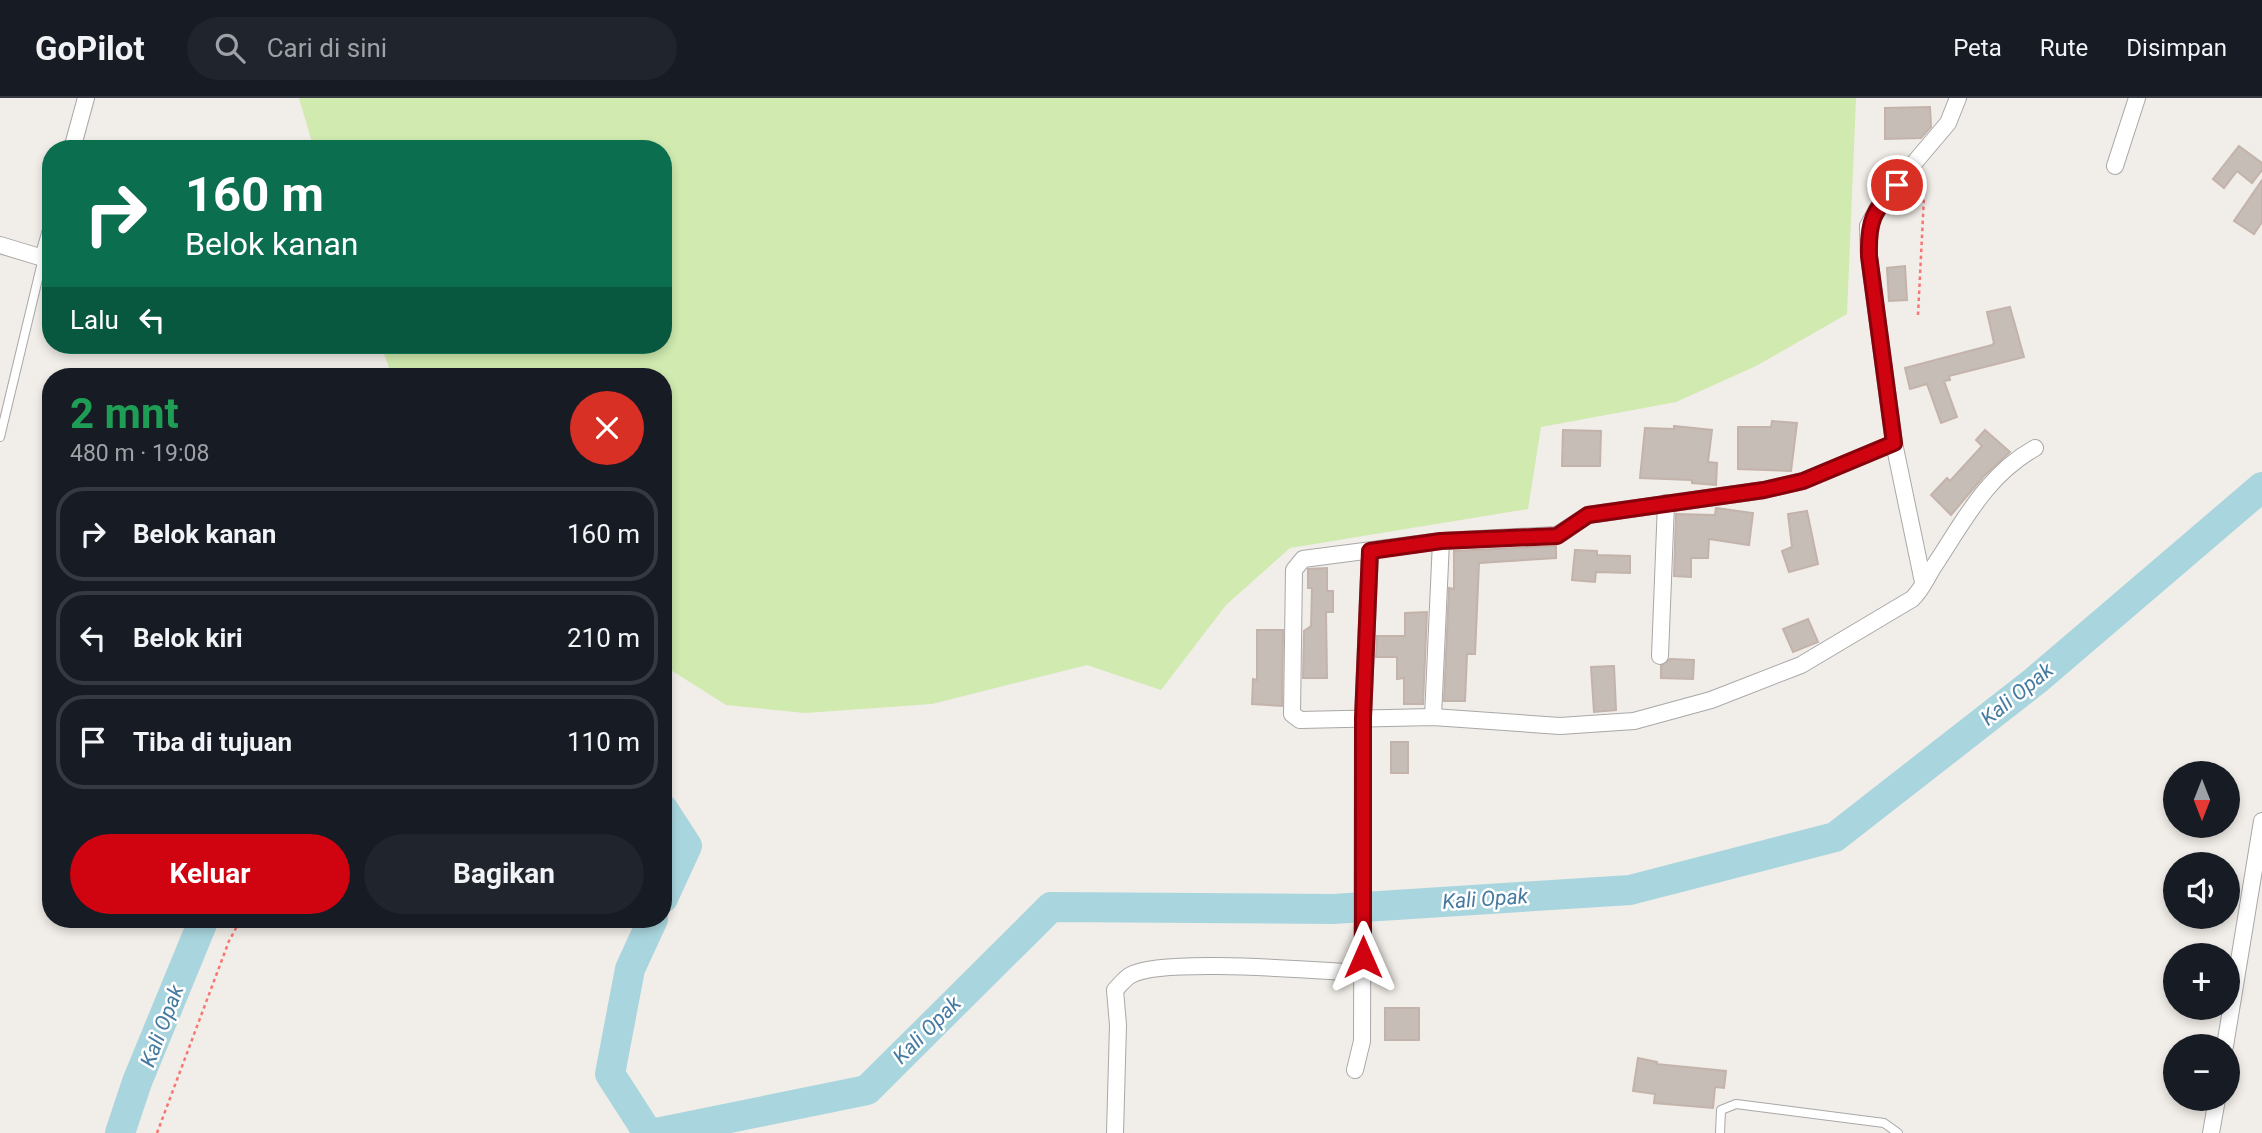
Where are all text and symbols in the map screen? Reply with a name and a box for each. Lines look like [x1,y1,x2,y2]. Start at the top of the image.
search box [187,17,677,80]
text: GoPilot [35,29,145,68]
icon: search [211,29,249,67]
text: Cari di sini [267,33,387,63]
text: Peta [1953,34,2002,62]
text: Rute [2040,34,2088,62]
text: Disimpan [2126,34,2227,62]
pin [1867,155,1927,215]
text: 160 m [185,166,324,223]
icon: arrive [1878,166,1916,204]
icon: right [70,168,161,259]
text: Belok kanan [185,225,358,263]
icon: left [133,301,171,339]
text: Lalu [70,305,119,335]
text: 2 mnt [70,389,179,438]
button: close [570,391,644,465]
text: 480 m · 19:08 [70,440,209,467]
icon: right [74,515,112,553]
text: Belok kanan [133,519,276,549]
text: 160 m [567,519,640,549]
icon: left [74,619,112,657]
text: Belok kiri [133,623,243,653]
text: 210 m [567,623,640,653]
water label: Kali Opak [1976,657,2058,730]
icon: arrive [74,723,112,761]
text: Tiba di tujuan [133,727,292,757]
text: 110 m [567,727,640,757]
north arrow [2163,761,2240,838]
map controls [2163,761,2240,1111]
button: Keluar [70,834,350,914]
button: Bagikan [364,834,644,914]
button: sound [2163,852,2240,929]
water label: Kali Opak [1441,884,1529,914]
position arrow [1326,920,1400,994]
button: + [2163,943,2240,1020]
water label: Kali Opak [135,981,189,1070]
water label: Kali Opak [888,991,966,1069]
button: − [2163,1034,2240,1111]

